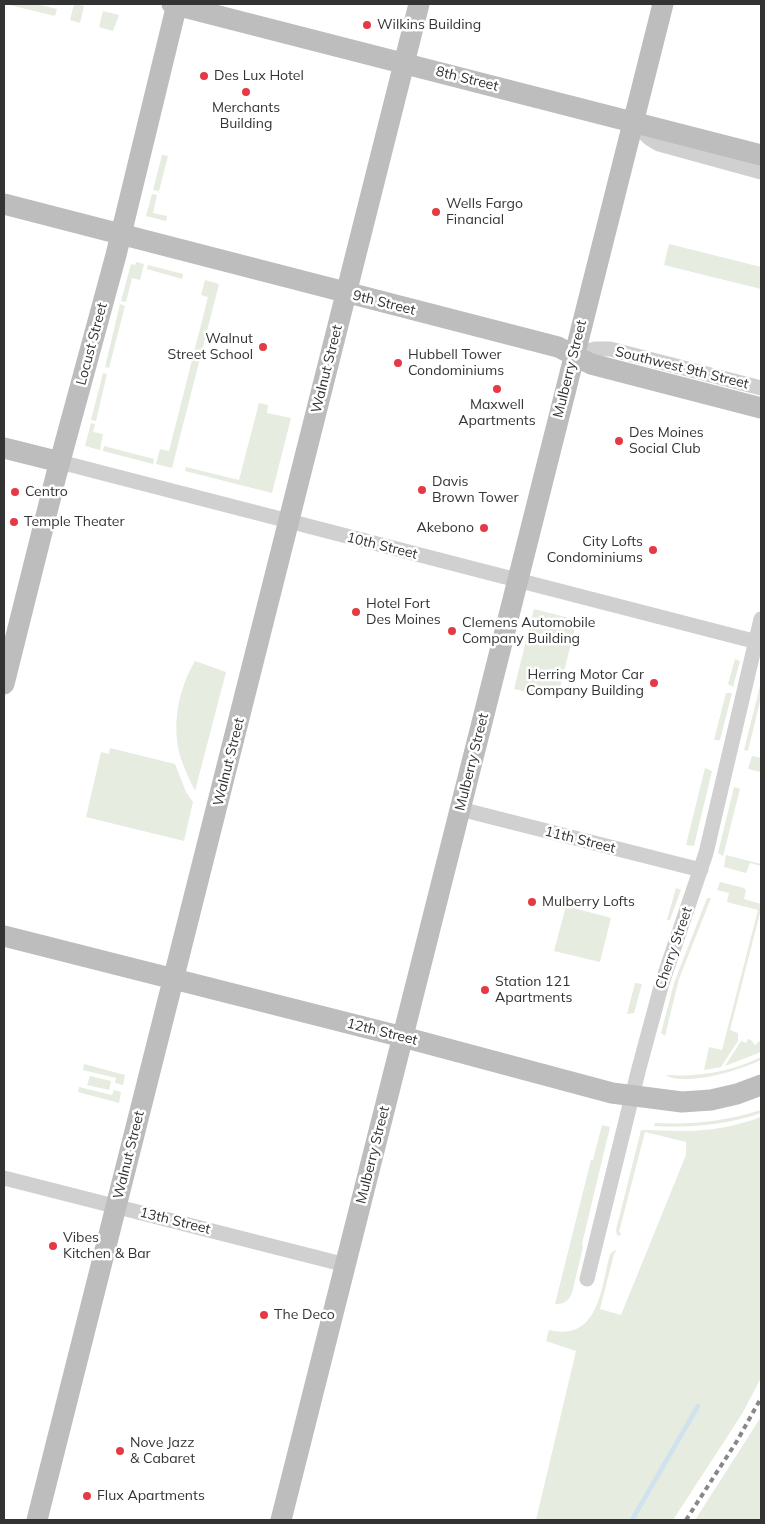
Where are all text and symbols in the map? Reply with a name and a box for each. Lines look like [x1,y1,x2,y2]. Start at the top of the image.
place label: Wilkins Building [377,17,481,33]
marker: Wilkins Building [361,19,373,31]
street label: 8th Street [434,63,500,95]
place label: Des Lux Hotel [214,68,304,84]
marker: Des Lux Hotel [198,70,210,82]
marker: Merchants Building [240,86,252,98]
place label: Merchants Building [212,100,280,132]
place label: Wells Fargo Financial [446,196,523,228]
marker: Wells Fargo Financial [430,206,442,218]
street label: 9th Street [351,287,417,319]
street label: Locust Street [73,301,111,387]
street label: Mulberry Street [550,319,590,419]
street label: Walnut Street [308,323,346,415]
place label: Walnut Street School [167,331,253,364]
marker: Walnut Street School [257,341,269,353]
street label: Southwest 9th Street [614,343,750,393]
place label: Hubbell Tower Condominiums [408,347,504,380]
marker: Hubbell Tower Condominiums [392,357,404,369]
marker: Maxwell Apartments [491,383,503,395]
place label: Maxwell Apartments [458,397,536,430]
place label: Des Moines Social Club [629,425,704,458]
marker: Des Moines Social Club [613,435,625,447]
place label: Davis Brown Tower [432,474,518,507]
place label: Centro [25,484,68,500]
marker: Davis Brown Tower [416,484,428,496]
marker: Centro [9,486,21,498]
place label: Temple Theater [24,514,125,530]
marker: Temple Theater [8,516,20,528]
place label: Akebono [416,520,474,536]
marker: Akebono [478,522,490,534]
street label: 10th Street [345,529,419,563]
place label: City Lofts Condominiums [547,534,643,566]
marker: City Lofts Condominiums [647,544,659,556]
place label: Hotel Fort Des Moines [366,596,441,628]
marker: Hotel Fort Des Moines [350,606,362,618]
place label: Clemens Automobile Company Building [462,615,595,648]
marker: Clemens Automobile Company Building [446,625,458,637]
place label: Herring Motor Car Company Building [526,667,644,700]
marker: Herring Motor Car Company Building [648,677,660,689]
street label: Mulberry Street [452,712,492,812]
street label: Walnut Street [210,716,248,808]
street label: 11th Street [543,823,617,857]
place label: Mulberry Lofts [542,894,635,910]
marker: Mulberry Lofts [526,896,538,908]
street label: Cherry Street [652,905,696,991]
place label: Station 121 Apartments [495,974,572,1006]
marker: Station 121 Apartments [479,984,491,996]
street label: 12th Street [345,1015,419,1049]
street label: Mulberry Street [353,1105,393,1205]
street label: Walnut Street [110,1109,148,1201]
street label: 13th Street [138,1204,212,1238]
place label: Vibes Kitchen & Bar [63,1230,151,1262]
marker: Vibes Kitchen & Bar [47,1240,59,1252]
place label: The Deco [274,1307,335,1323]
marker: The Deco [258,1309,270,1321]
place label: Nove Jazz & Cabaret [130,1435,195,1468]
marker: Nove Jazz & Cabaret [114,1445,126,1457]
place label: Flux Apartments [97,1488,205,1504]
marker: Flux Apartments [81,1490,93,1502]

